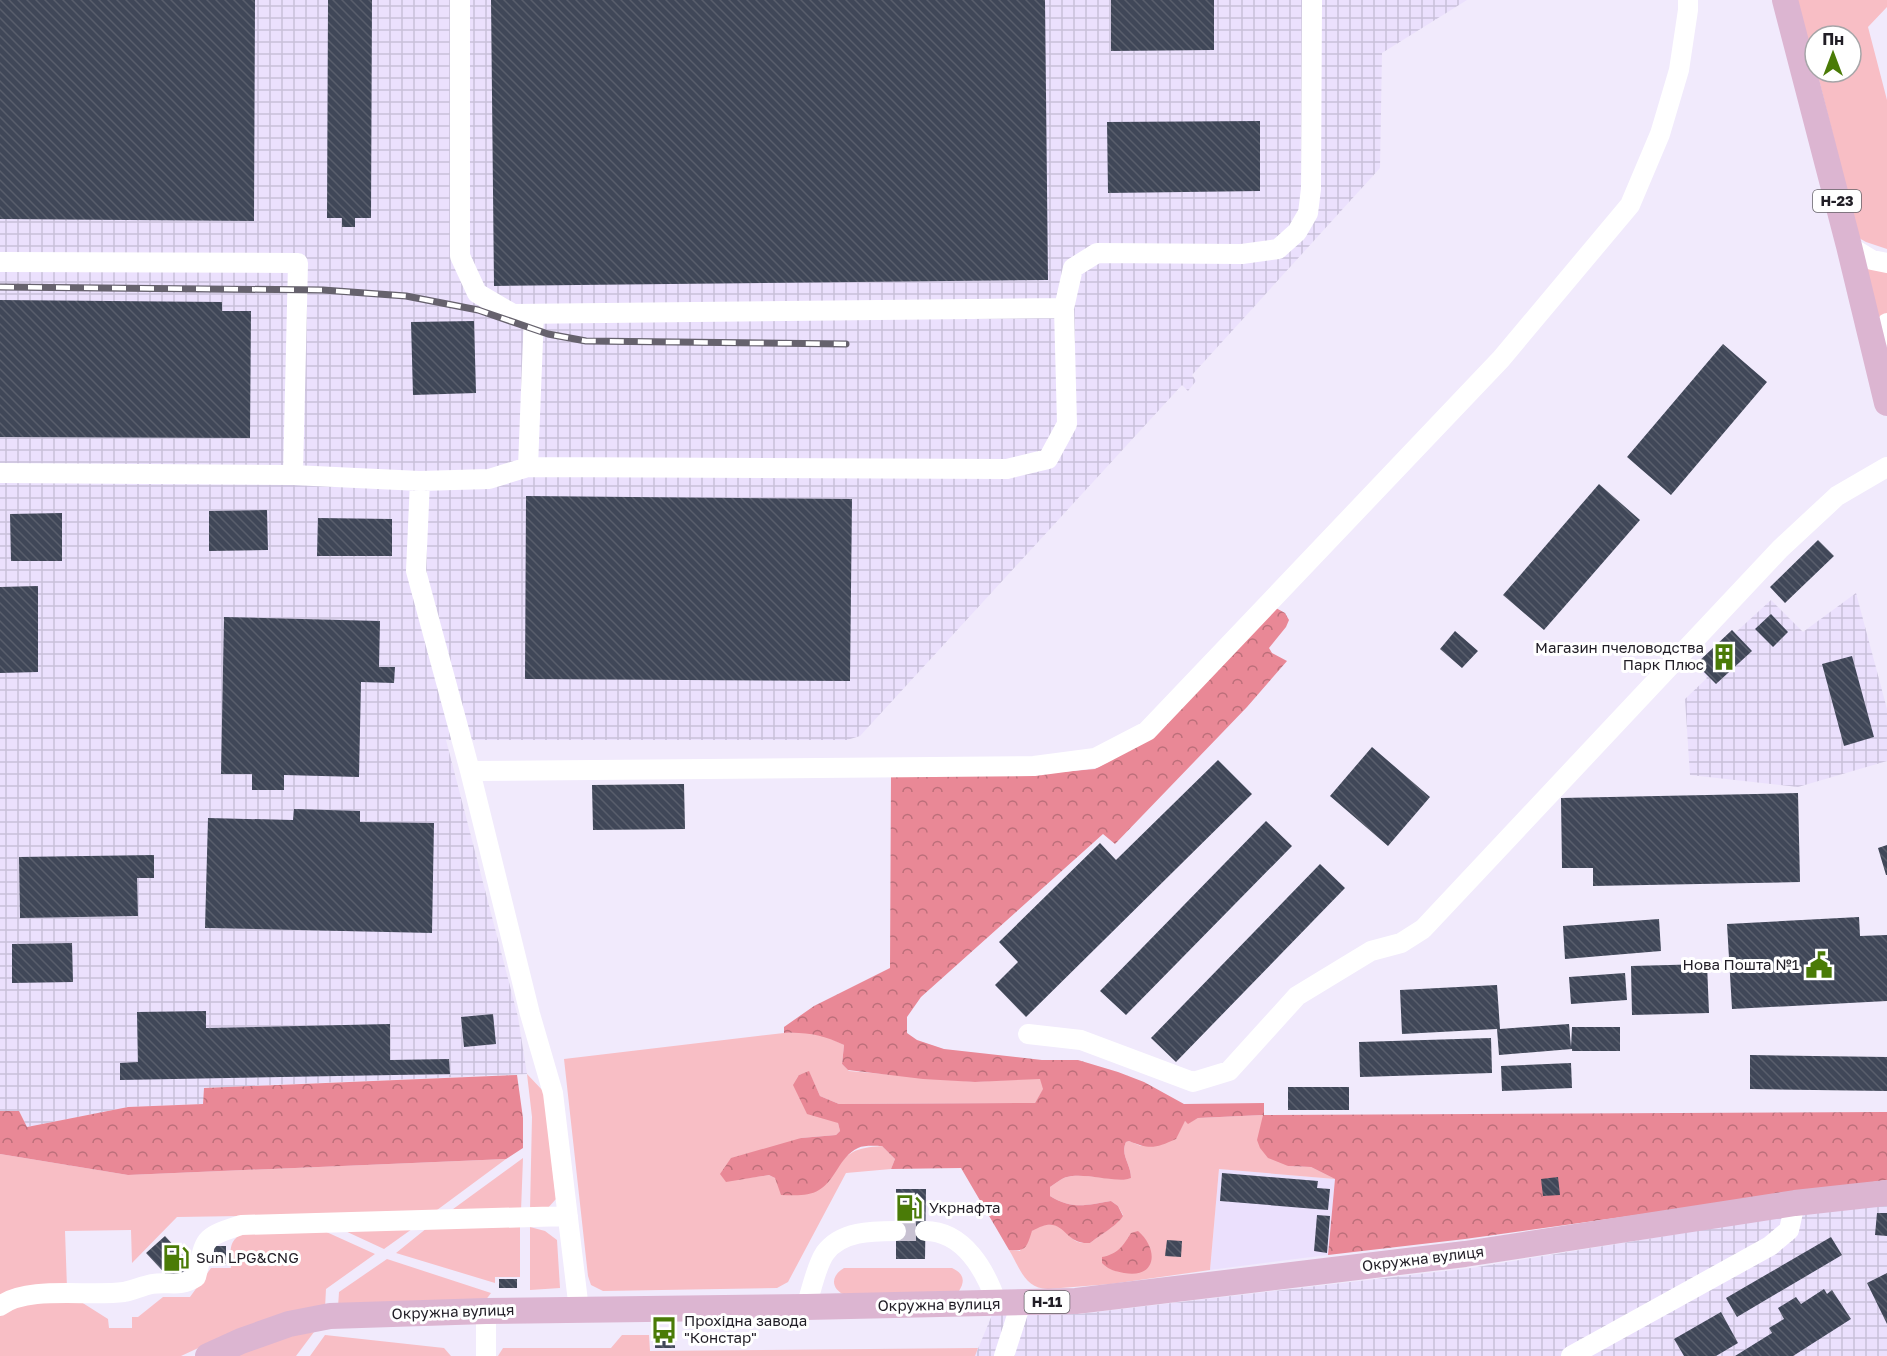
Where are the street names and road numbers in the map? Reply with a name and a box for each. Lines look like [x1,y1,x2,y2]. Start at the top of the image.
road number: Н-23 [1813,190,1861,212]
street label: Окружна вулиця [1361,1242,1485,1274]
road number: Н-11 [1024,1291,1070,1313]
street label: Окружна вулиця [877,1294,1001,1314]
street label: Окружна вулиця [391,1300,515,1322]

